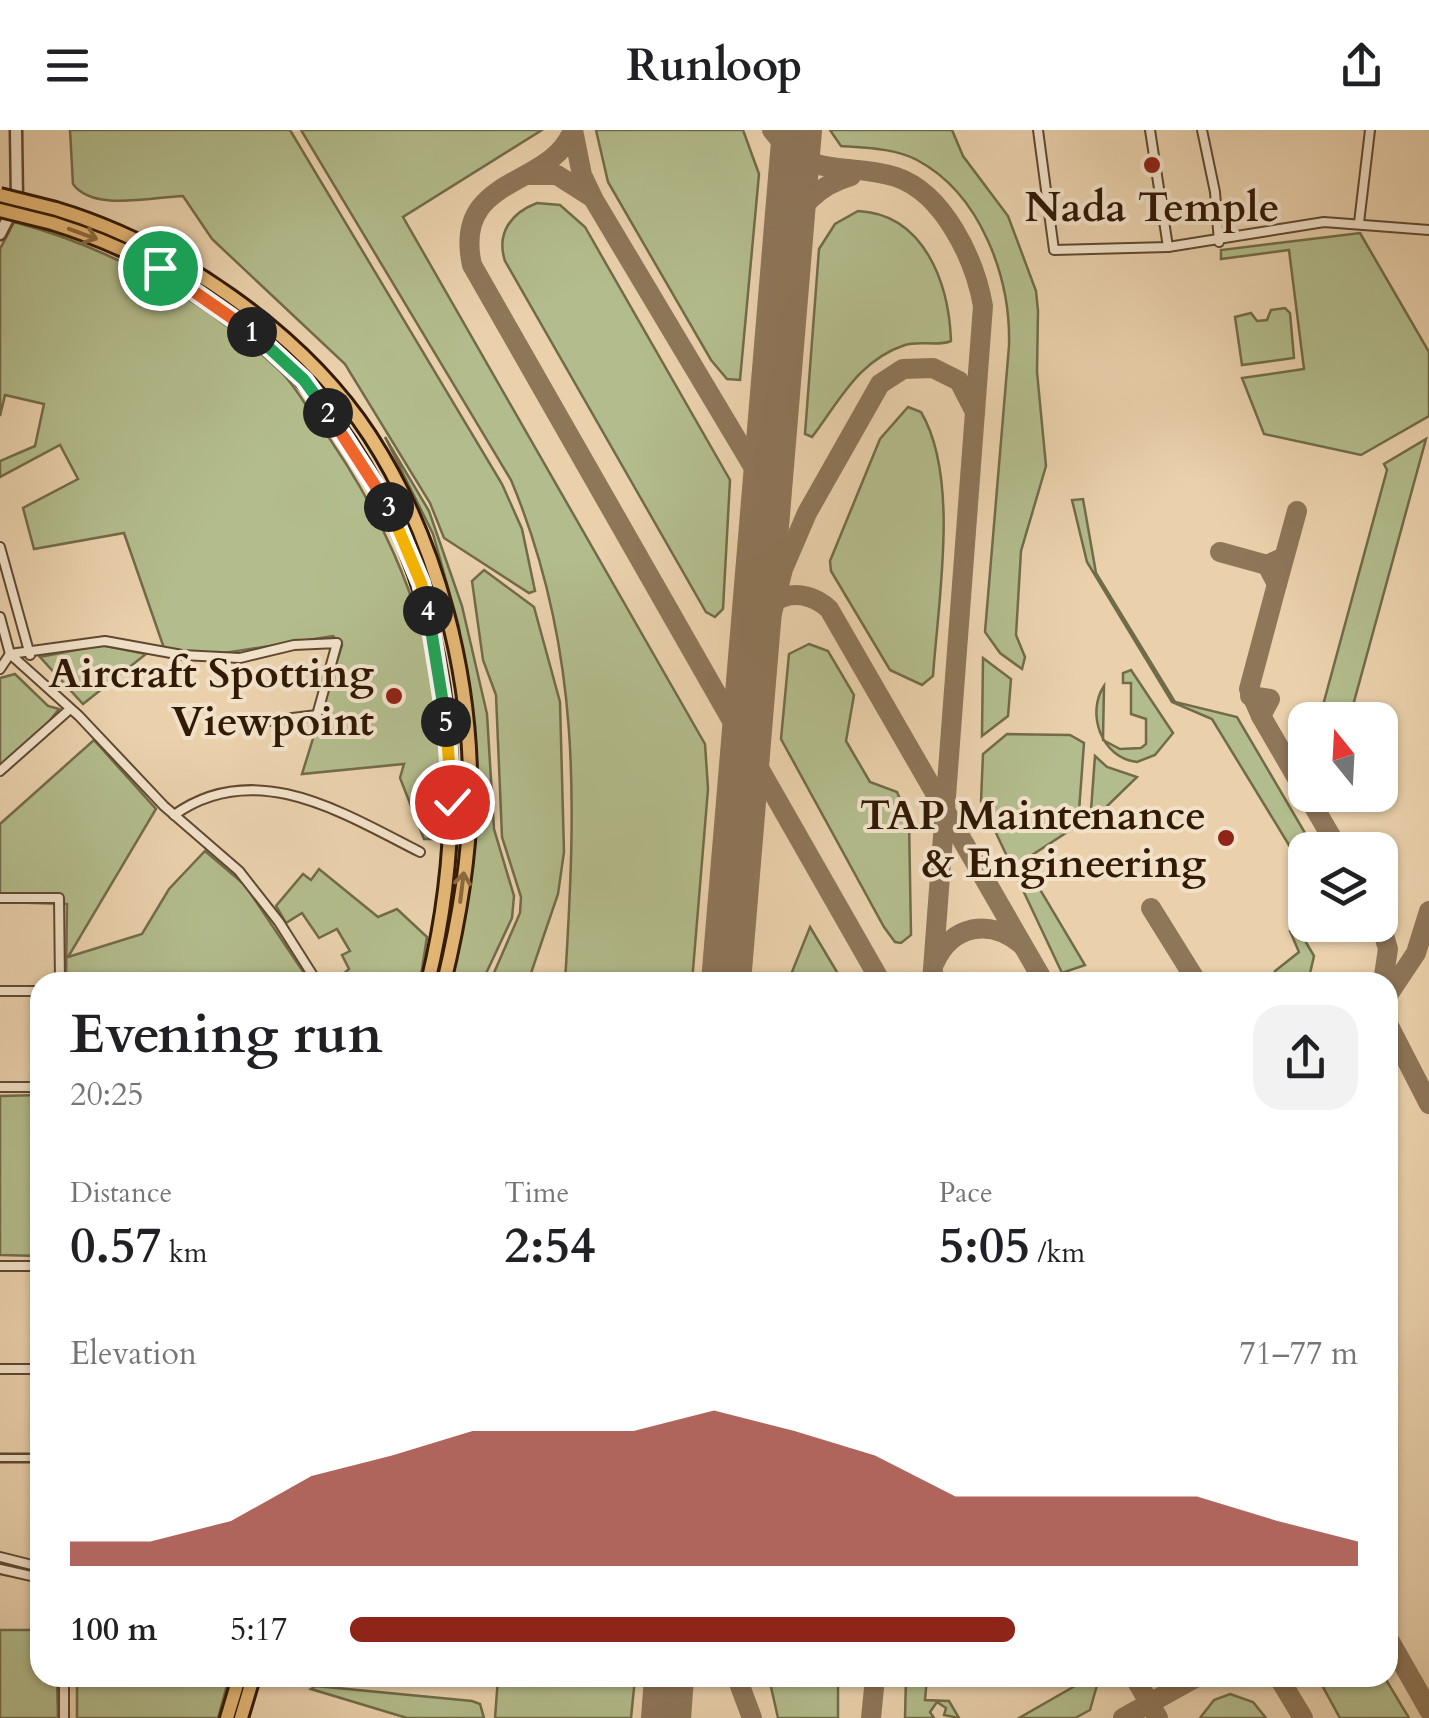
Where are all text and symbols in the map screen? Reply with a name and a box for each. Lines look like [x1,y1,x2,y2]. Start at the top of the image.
text: Runloop [626,35,803,96]
icon: menu [40,38,95,93]
icon: share [1334,38,1389,93]
marker: Nada Temple [1141,154,1163,176]
place label: Nada Temple [1024,179,1280,236]
one-way arrow [67,226,98,244]
pin [118,226,203,311]
icon: arrive [133,241,188,296]
pin: 1 [227,307,277,357]
text: 1 [245,313,259,351]
pin: 2 [303,388,353,438]
text: 2 [321,394,335,432]
pin: 3 [364,482,414,532]
text: 3 [382,488,396,526]
pin: 4 [403,586,453,636]
text: 4 [421,592,435,630]
place label: Aircraft Spotting Viewpoint [49,645,374,750]
marker: Aircraft Spotting Viewpoint [383,685,405,707]
pin: 5 [421,697,471,747]
north arrow [1288,702,1398,812]
map controls [1288,702,1398,942]
text: 5 [439,703,453,741]
pin [410,760,495,845]
icon: check [425,775,480,830]
place label: TAP Maintenance & Engineering [860,787,1206,892]
marker: TAP Maintenance & Engineering [1215,827,1237,849]
button: layers [1288,832,1398,942]
one-way arrow [454,871,472,903]
text: Evening run [70,998,383,1072]
button: share [1253,1005,1358,1110]
text: 20:25 [70,1073,144,1117]
text: Distance [70,1174,172,1212]
text: Time [504,1174,569,1212]
text: Pace [939,1174,993,1212]
text: 0.57 [70,1212,161,1280]
text: 2:54 [504,1212,596,1280]
text: 5:05 [939,1212,1030,1280]
text: km [161,1234,208,1272]
text: /km [1030,1234,1085,1272]
text: Elevation [70,1332,197,1376]
text: 71–77 m [1239,1332,1358,1376]
text: 100 m [70,1608,157,1652]
text: 5:17 [230,1608,287,1652]

